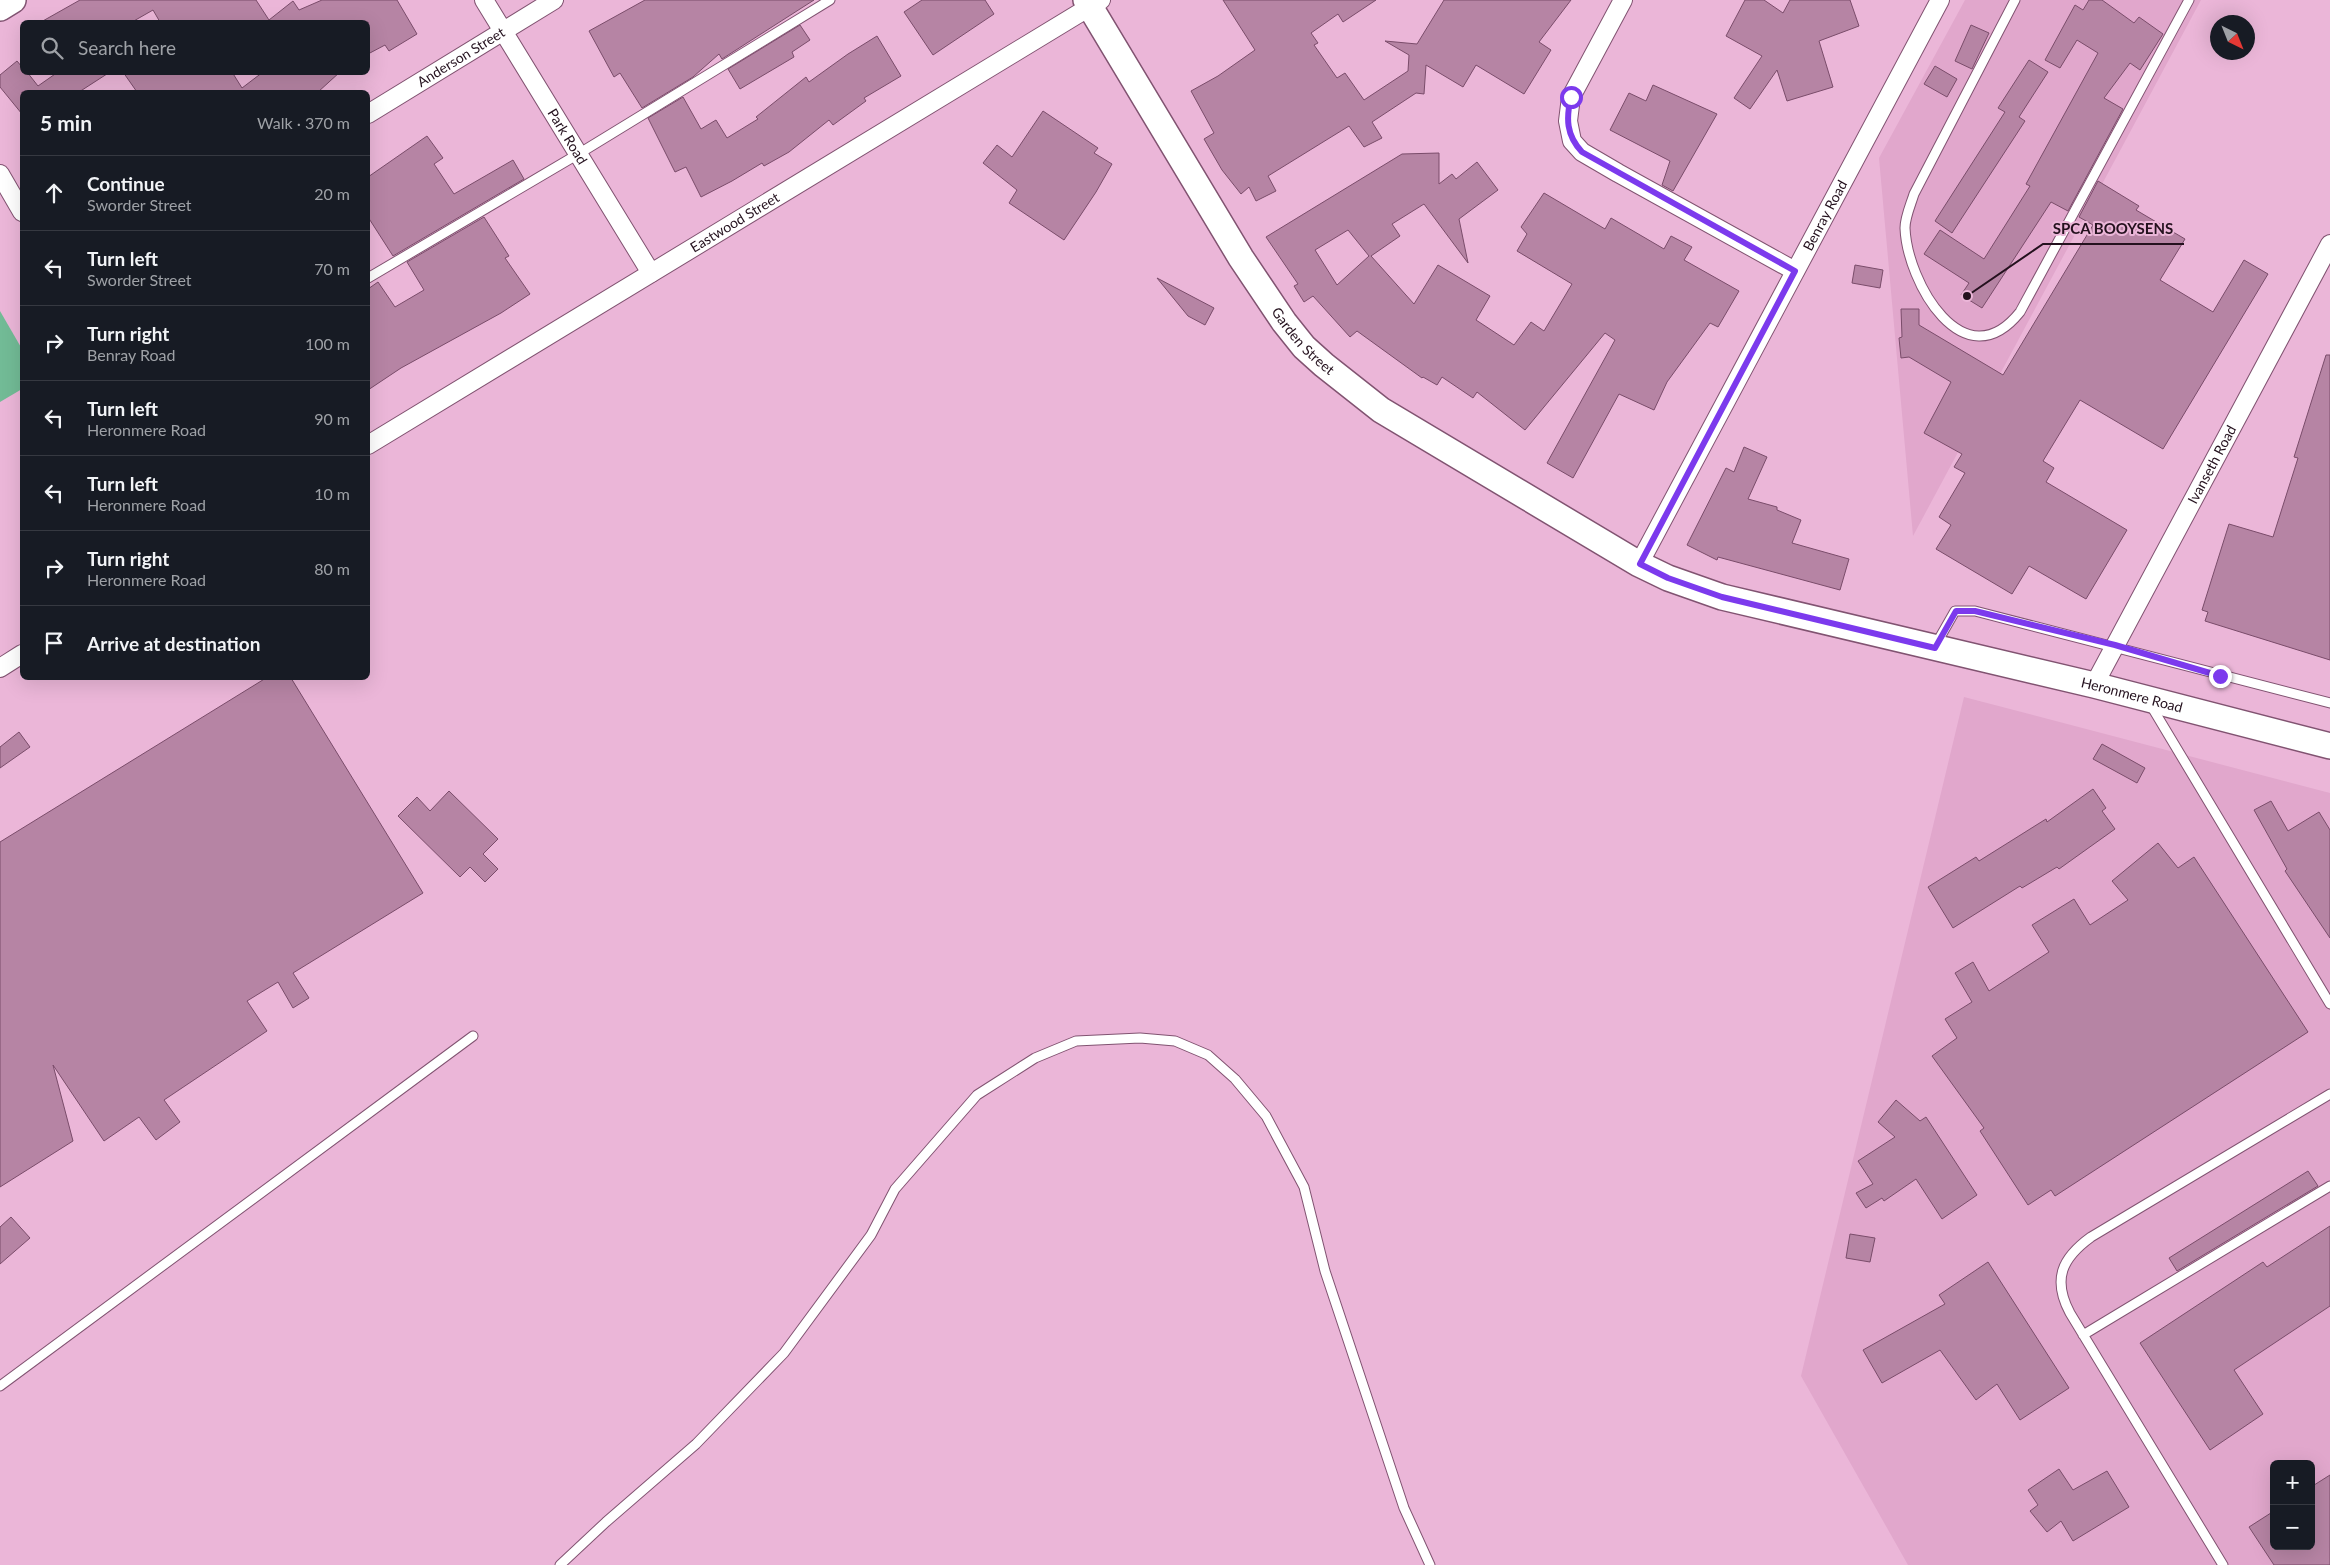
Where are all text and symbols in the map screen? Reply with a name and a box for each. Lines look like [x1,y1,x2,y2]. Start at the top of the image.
north arrow [2210,15,2255,60]
search box [20,20,370,75]
street label: Anderson Street [414,23,508,90]
icon: search [38,34,66,62]
text: Search here [78,36,176,59]
route start [1560,86,1583,109]
street label: Park Road [544,105,591,167]
text: 5 min [40,110,92,135]
text: Walk · 370 m [257,113,350,132]
text: Continue [87,172,165,195]
street label: Benray Road [1799,177,1850,253]
icon: ahead [40,179,68,207]
text: 20 m [314,184,350,203]
street label: Eastwood Street [687,188,782,255]
text: Sworder Street [87,195,192,214]
callout: SPCA BOOYSENS [2043,214,2184,244]
text: SPCA BOOYSENS [2053,219,2173,237]
text: Turn left [87,247,158,270]
icon: left [40,254,68,282]
text: 70 m [314,259,350,278]
text: Sworder Street [87,270,192,289]
street label: Garden Street [1269,304,1338,378]
text: Turn right [87,322,169,345]
icon: right [40,329,68,357]
text: 100 m [305,334,350,353]
text: Benray Road [87,345,176,364]
text: Turn left [87,397,158,420]
icon: left [40,404,68,432]
text: 90 m [314,409,350,428]
text: Heronmere Road [87,420,206,439]
street label: Ivanseth Road [2184,422,2239,507]
text: Turn left [87,472,158,495]
icon: left [40,479,68,507]
text: 10 m [314,484,350,503]
text: Heronmere Road [87,495,206,514]
text: Turn right [87,547,169,570]
icon: right [40,554,68,582]
text: 80 m [314,559,350,578]
text: Heronmere Road [87,570,206,589]
icon: arrive [40,629,68,657]
text: Arrive at destination [87,632,260,655]
route end [2209,665,2232,688]
street label: Heronmere Road [2080,673,2185,716]
map controls [2270,1460,2315,1550]
button: + [2270,1460,2315,1505]
button: − [2270,1505,2315,1550]

